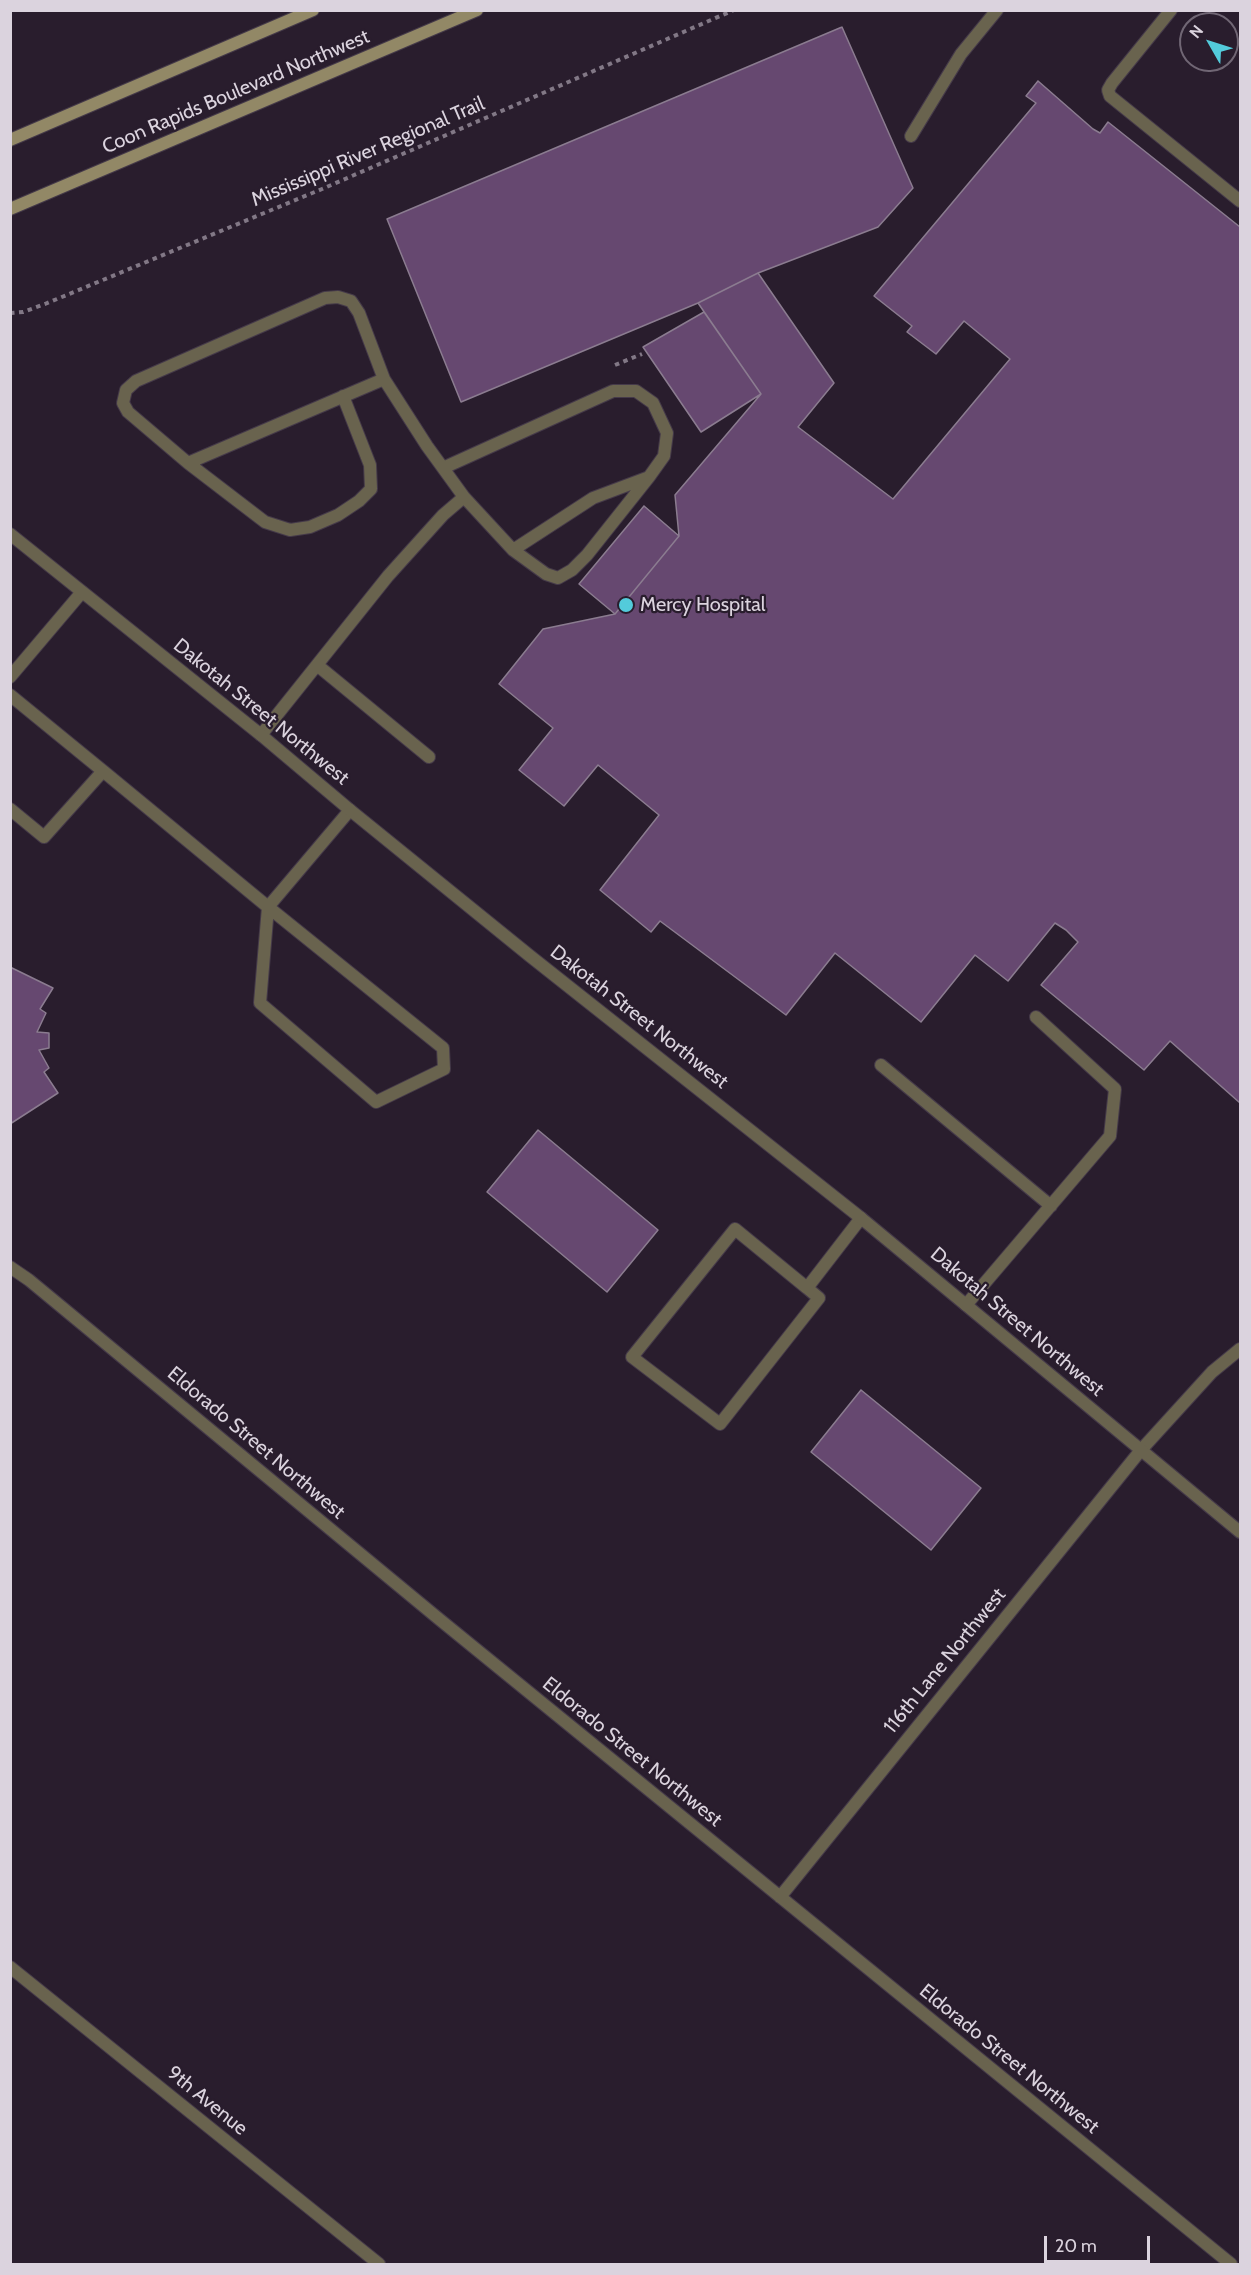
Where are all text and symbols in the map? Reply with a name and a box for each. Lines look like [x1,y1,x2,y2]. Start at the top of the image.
north arrow [1179,12,1239,72]
text: N [1185,21,1207,42]
street label: Coon Rapids Boulevard Northwest [99,25,373,159]
street label: Mississippi River Regional Trail [248,92,488,212]
place label: Mercy Hospital [640,593,766,617]
marker: Mercy Hospital [617,596,635,614]
street label: Dakotah Street Northwest [168,634,354,790]
street label: Dakotah Street Northwest [545,940,733,1094]
street label: Dakotah Street Northwest [925,1242,1109,1402]
street label: Eldorado Street Northwest [162,1362,350,1524]
street label: 116th Lane Northwest [879,1583,1011,1739]
street label: Eldorado Street Northwest [537,1672,727,1832]
street label: Eldorado Street Northwest [914,1979,1104,2139]
street label: 9th Avenue [162,2061,252,2141]
scale bar [1047,2224,1154,2262]
text: 20 m [1055,2235,1097,2257]

